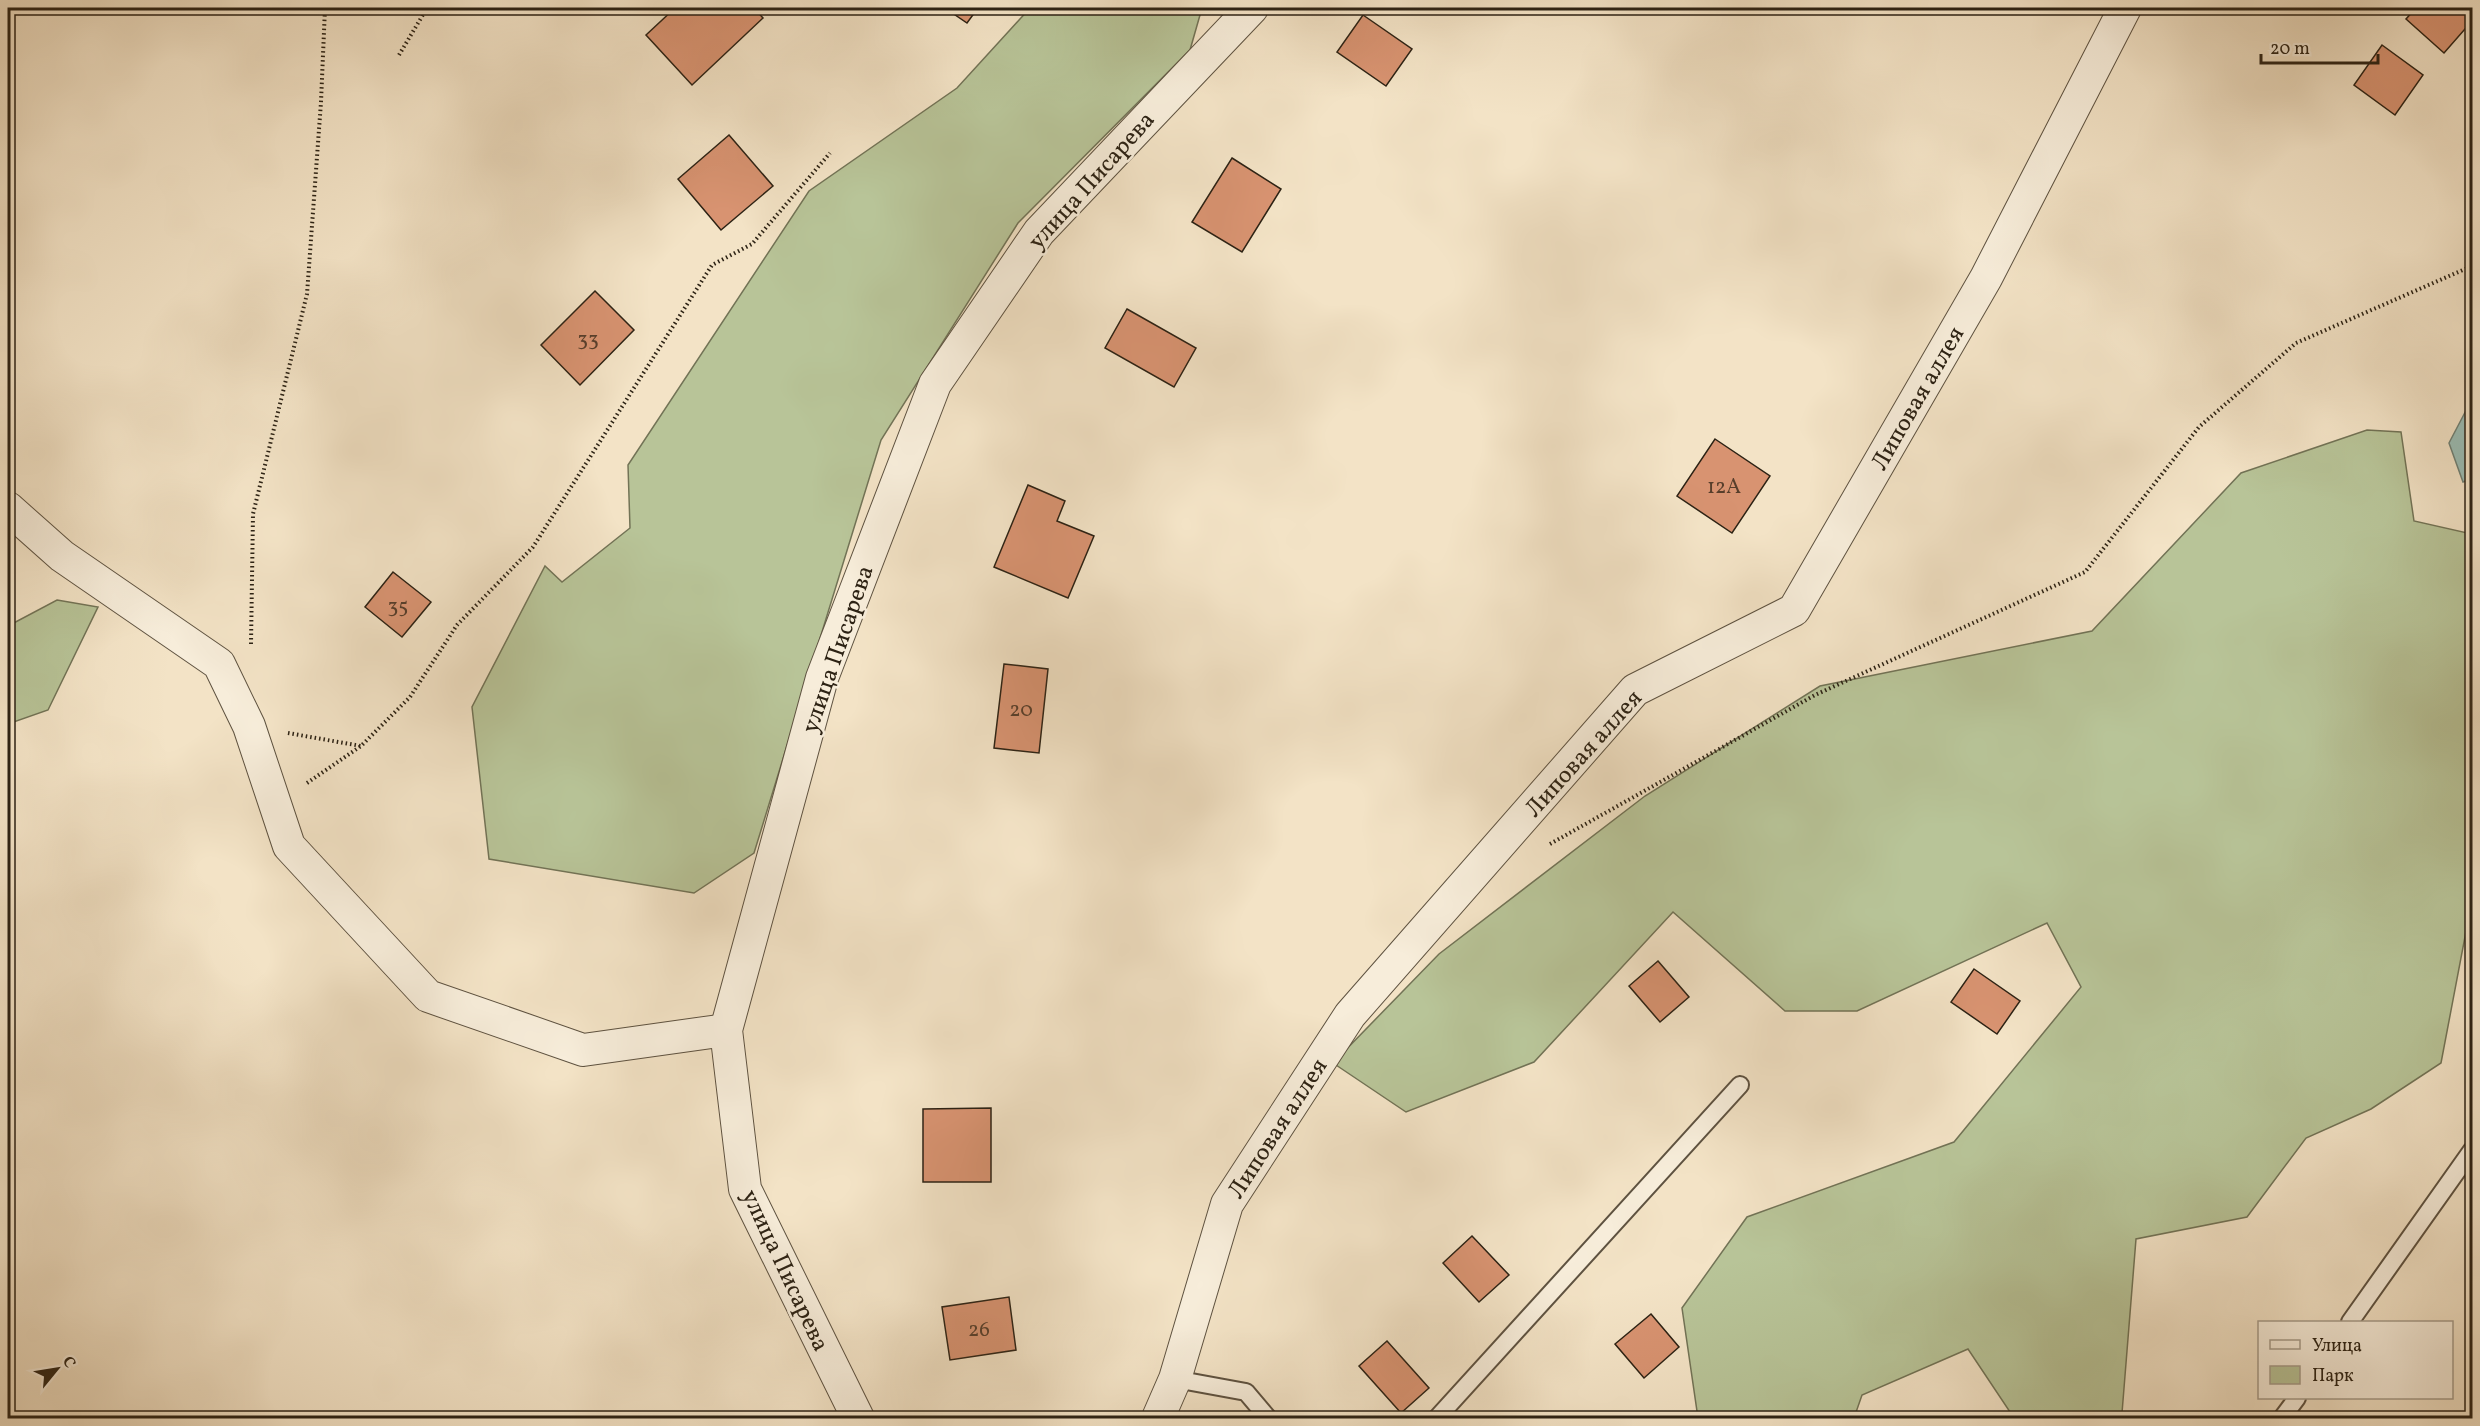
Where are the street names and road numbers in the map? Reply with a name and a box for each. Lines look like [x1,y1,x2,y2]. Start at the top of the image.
street label: улица Писарева [1021,105,1164,258]
street label: Липовая аллея [1864,321,1974,477]
street label: улица Писарева [794,561,883,738]
street label: Липовая аллея [1518,683,1651,826]
street label: Липовая аллея [1221,1052,1337,1206]
street label: улица Писарева [732,1184,837,1357]

